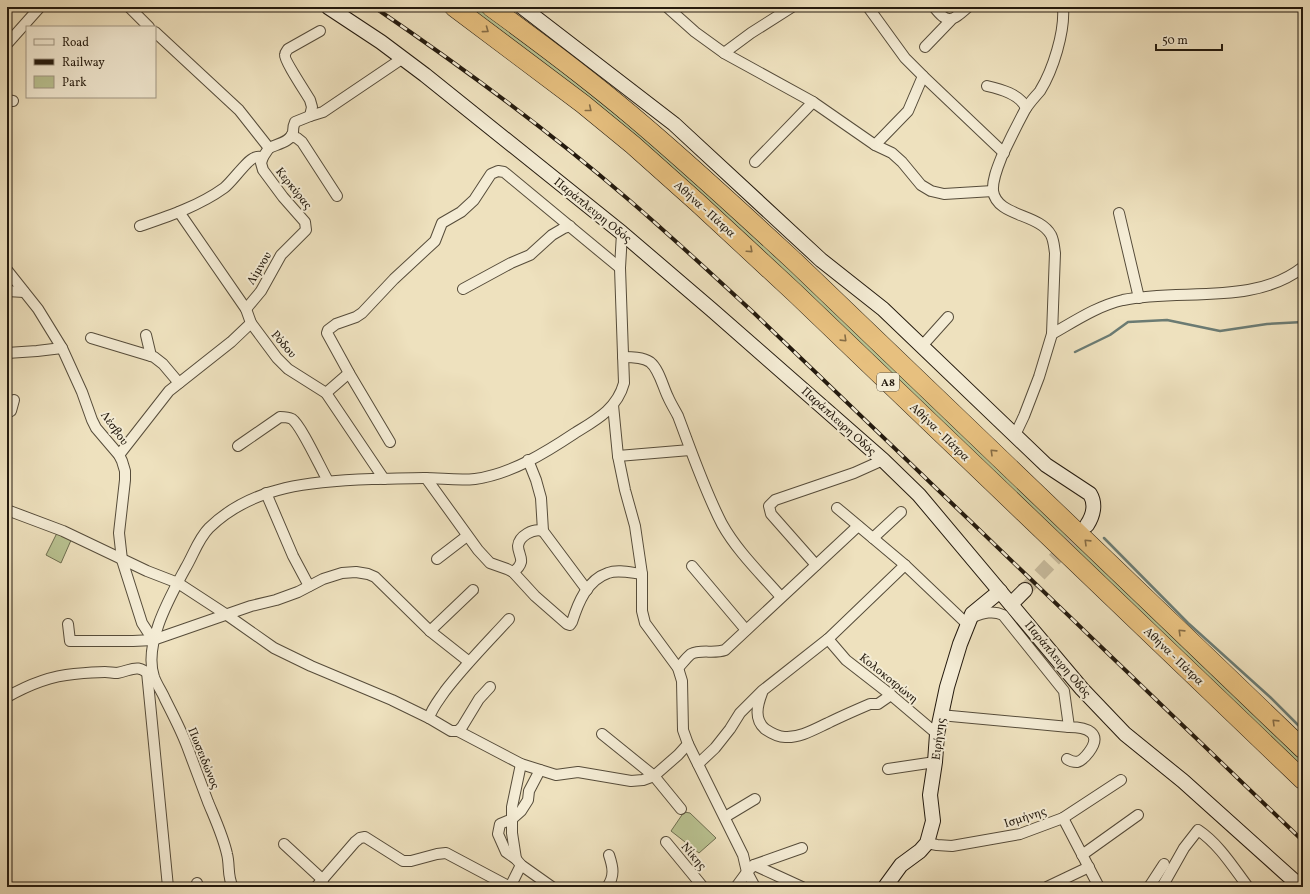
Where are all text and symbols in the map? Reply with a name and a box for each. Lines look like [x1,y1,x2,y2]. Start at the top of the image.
one-way arrow [481,25,488,32]
legend [26,26,156,98]
scale bar [1156,26,1222,52]
text: 50 m [1162,33,1188,49]
text: Road [62,35,89,51]
text: Railway [62,55,105,71]
text: Park [62,75,87,91]
one-way arrow [584,104,592,111]
street label: Κερκύρας [271,164,315,213]
street label: Παράπλευρη Οδός [550,174,635,247]
street label: Αθήνα - Πάτρα [670,178,738,242]
one-way arrow [745,245,752,252]
street label: Λίμνου [244,249,276,288]
street label: Ρόδου [267,328,300,362]
one-way arrow [839,335,847,342]
road number: Α8 [877,373,899,391]
street label: Παράπλευρη Οδός [797,384,879,460]
street label: Αθήνα - Πάτρα [906,400,973,465]
street label: Λέσβου [96,408,132,449]
one-way arrow [990,449,998,457]
one-way arrow [1084,539,1092,547]
street label: Παράπλευρη Οδός [1020,618,1094,701]
street label: Αθήνα - Πάτρα [1140,624,1207,689]
one-way arrow [1178,629,1186,637]
street label: Κολοκοτρώνη [856,650,921,707]
street label: Ειρήνης [928,717,950,761]
one-way arrow [1272,719,1280,727]
street label: Πωσειδώνος [183,725,223,792]
street label: Ισμήνης [1002,804,1048,832]
street label: Νίκης [677,839,710,874]

